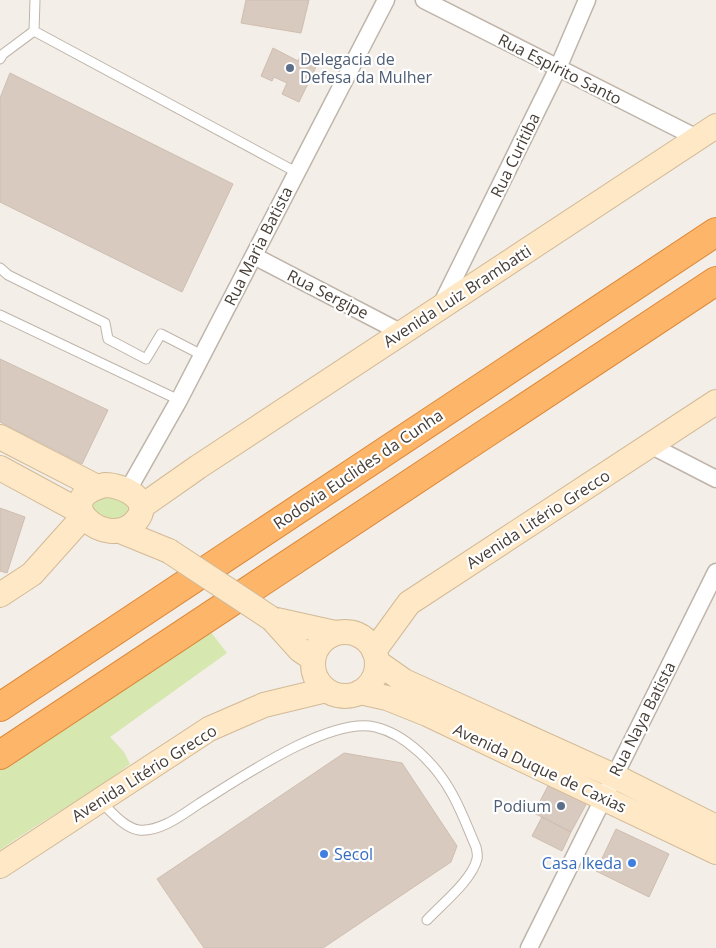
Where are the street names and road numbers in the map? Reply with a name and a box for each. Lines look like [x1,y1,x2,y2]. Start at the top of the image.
street label: Rua Espírito Santo [494,28,626,110]
street label: Rua Curitiba [485,109,545,201]
street label: Rua Maria Batista [219,183,297,309]
street label: Avenida Luiz Brambatti [379,240,535,352]
street label: Rua Sergipe [284,264,372,324]
street label: Rodovia Euclides da Cunha [269,404,447,534]
street label: Avenida Litério Grecco [462,464,614,574]
street label: Rua Naya Batista [604,658,680,780]
street label: Avenida Duque de Caxias [450,718,630,818]
street label: Avenida Litério Grecco [67,719,221,827]

